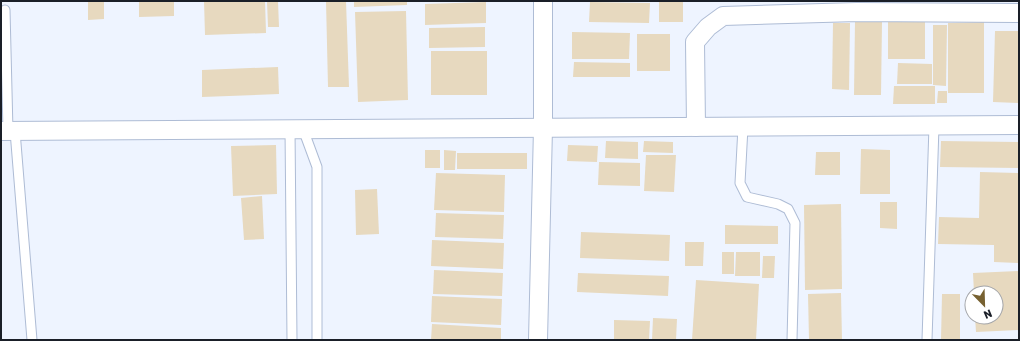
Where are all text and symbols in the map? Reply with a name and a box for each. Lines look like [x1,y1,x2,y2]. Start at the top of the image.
north arrow [964,285,1004,325]
text: N [981,306,994,321]

